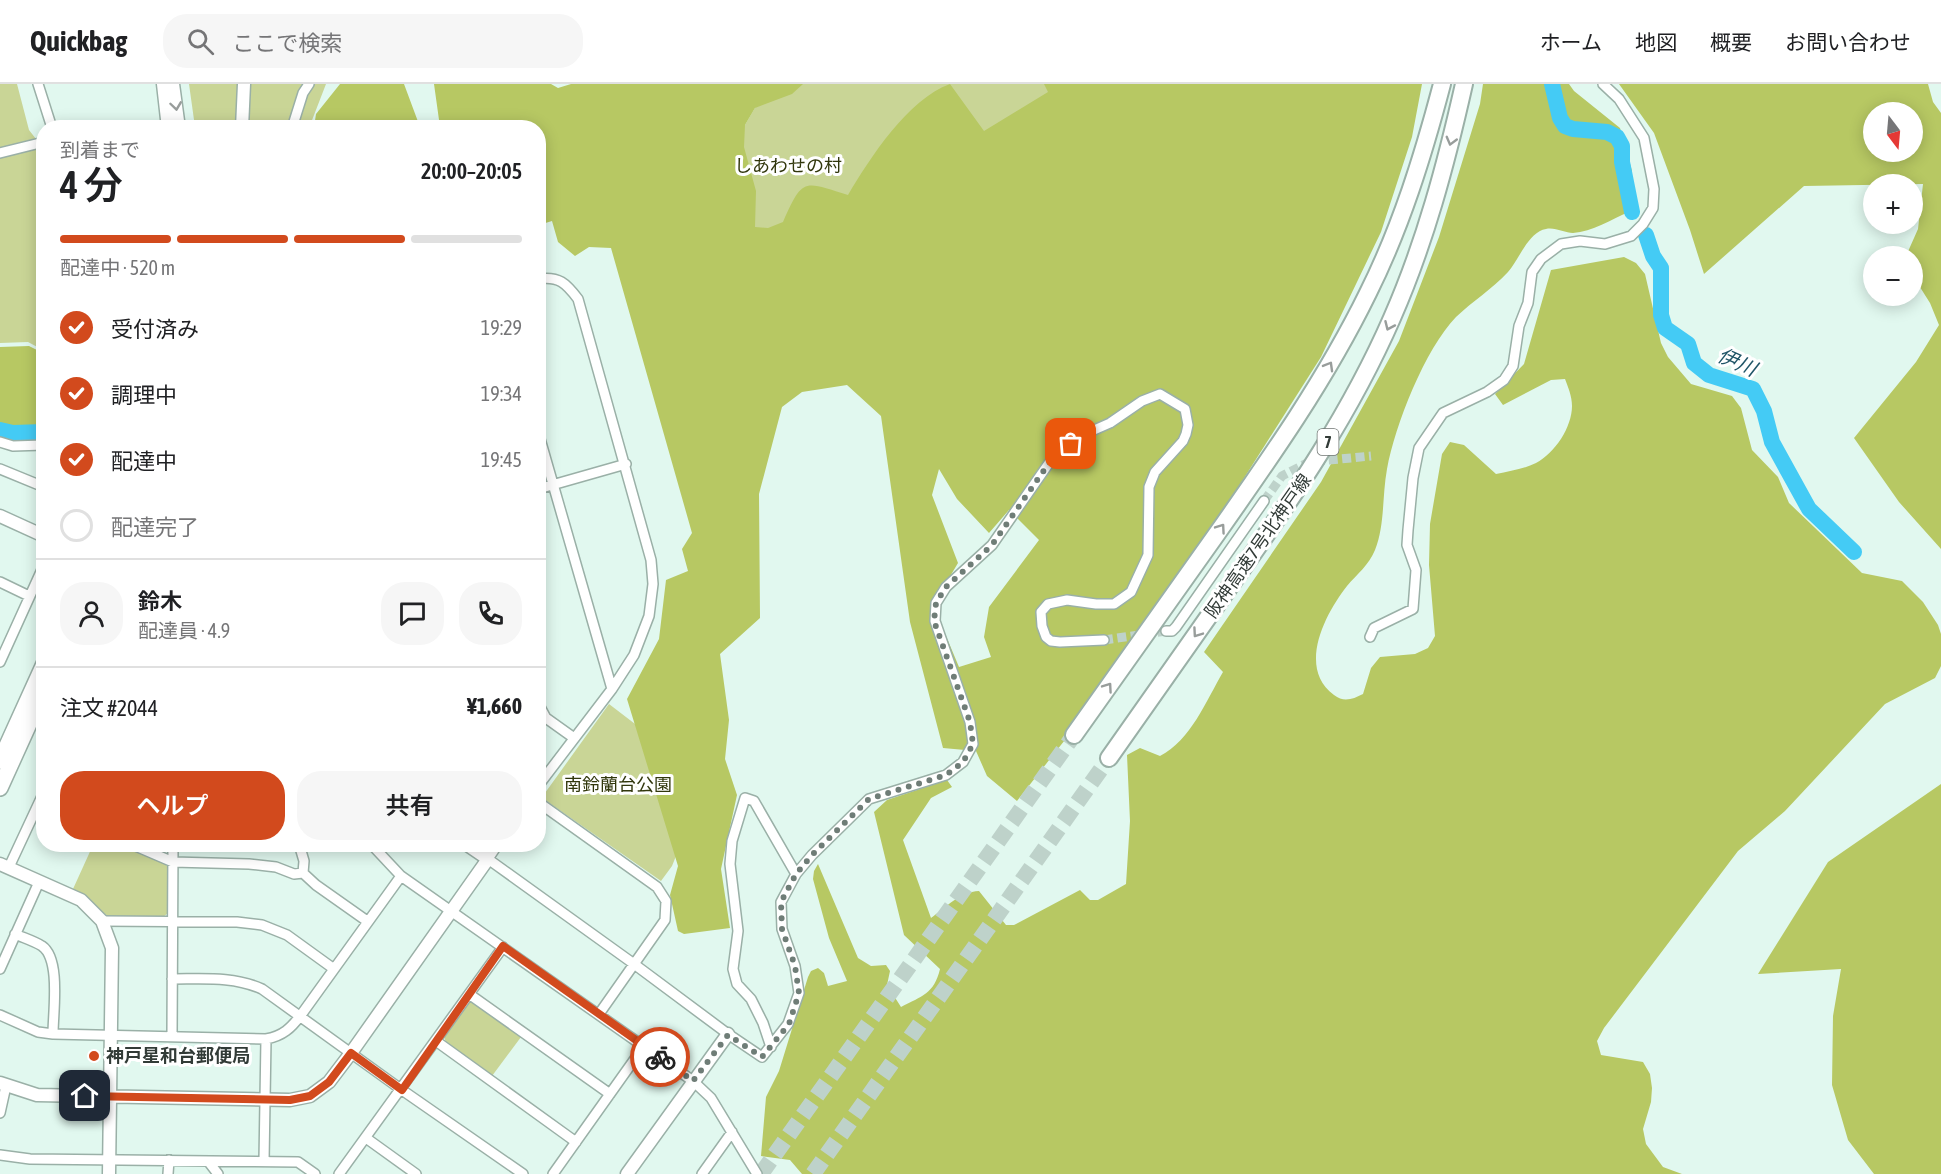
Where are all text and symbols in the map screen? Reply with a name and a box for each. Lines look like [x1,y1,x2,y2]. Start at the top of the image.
search box [163,14,583,68]
text: Quickbag [30,25,127,57]
icon: search [184,25,217,58]
text: ここで検索 [232,30,342,56]
text: ホーム [1540,30,1602,54]
text: 地図 [1635,30,1677,54]
text: 概要 [1710,30,1752,54]
text: お問い合わせ [1785,30,1911,54]
one-way arrow [170,101,182,110]
north arrow [1863,102,1923,162]
map controls [1863,102,1923,306]
one-way arrow [1445,136,1458,146]
text: 到着まで [60,138,140,161]
park label: しあわせの村 [734,155,842,176]
text: 20:00–20:05 [421,158,522,184]
text: 4 分 [60,163,123,207]
button: + [1863,174,1923,234]
button: − [1863,246,1923,306]
text: 配達中 · 520 m [60,256,175,279]
icon: check [60,311,93,344]
text: 受付済み [111,316,199,342]
text: 19:29 [481,316,522,339]
one-way arrow [1384,319,1396,330]
water label: 伊川 [1714,343,1762,381]
one-way arrow [1322,362,1333,372]
icon: check [60,377,93,410]
text: 調理中 [111,382,177,408]
text: 19:34 [481,382,522,405]
pin [1045,418,1096,469]
icon: bag [1054,427,1087,460]
road number: 7 [1318,429,1338,455]
icon: check [60,443,93,476]
text: 配達中 [111,448,177,474]
text: 19:45 [481,448,522,471]
street label: 阪神高速7号北神戸線 [1200,470,1315,622]
text: 配達完了 [111,514,199,540]
one-way arrow [1214,524,1225,535]
button: person [60,582,123,645]
button: chat [381,582,444,645]
button: phone [459,582,522,645]
text: 鈴木 [138,588,182,614]
text: 配達員 · 4.9 [138,619,230,642]
one-way arrow [1193,626,1204,637]
one-way arrow [1101,683,1112,694]
text: ¥1,660 [467,693,522,719]
text: 注文 #2044 [60,695,158,721]
button: ヘルプ [60,771,285,840]
button: 共有 [297,771,522,840]
park label: 南鈴蘭台公園 [564,774,672,795]
courier [630,1027,690,1087]
icon: bike [644,1041,677,1074]
place label: 神戸星和台郵便局 [106,1045,250,1066]
marker: 神戸星和台郵便局 [87,1049,101,1063]
pin [59,1070,110,1121]
icon: home [68,1079,101,1112]

